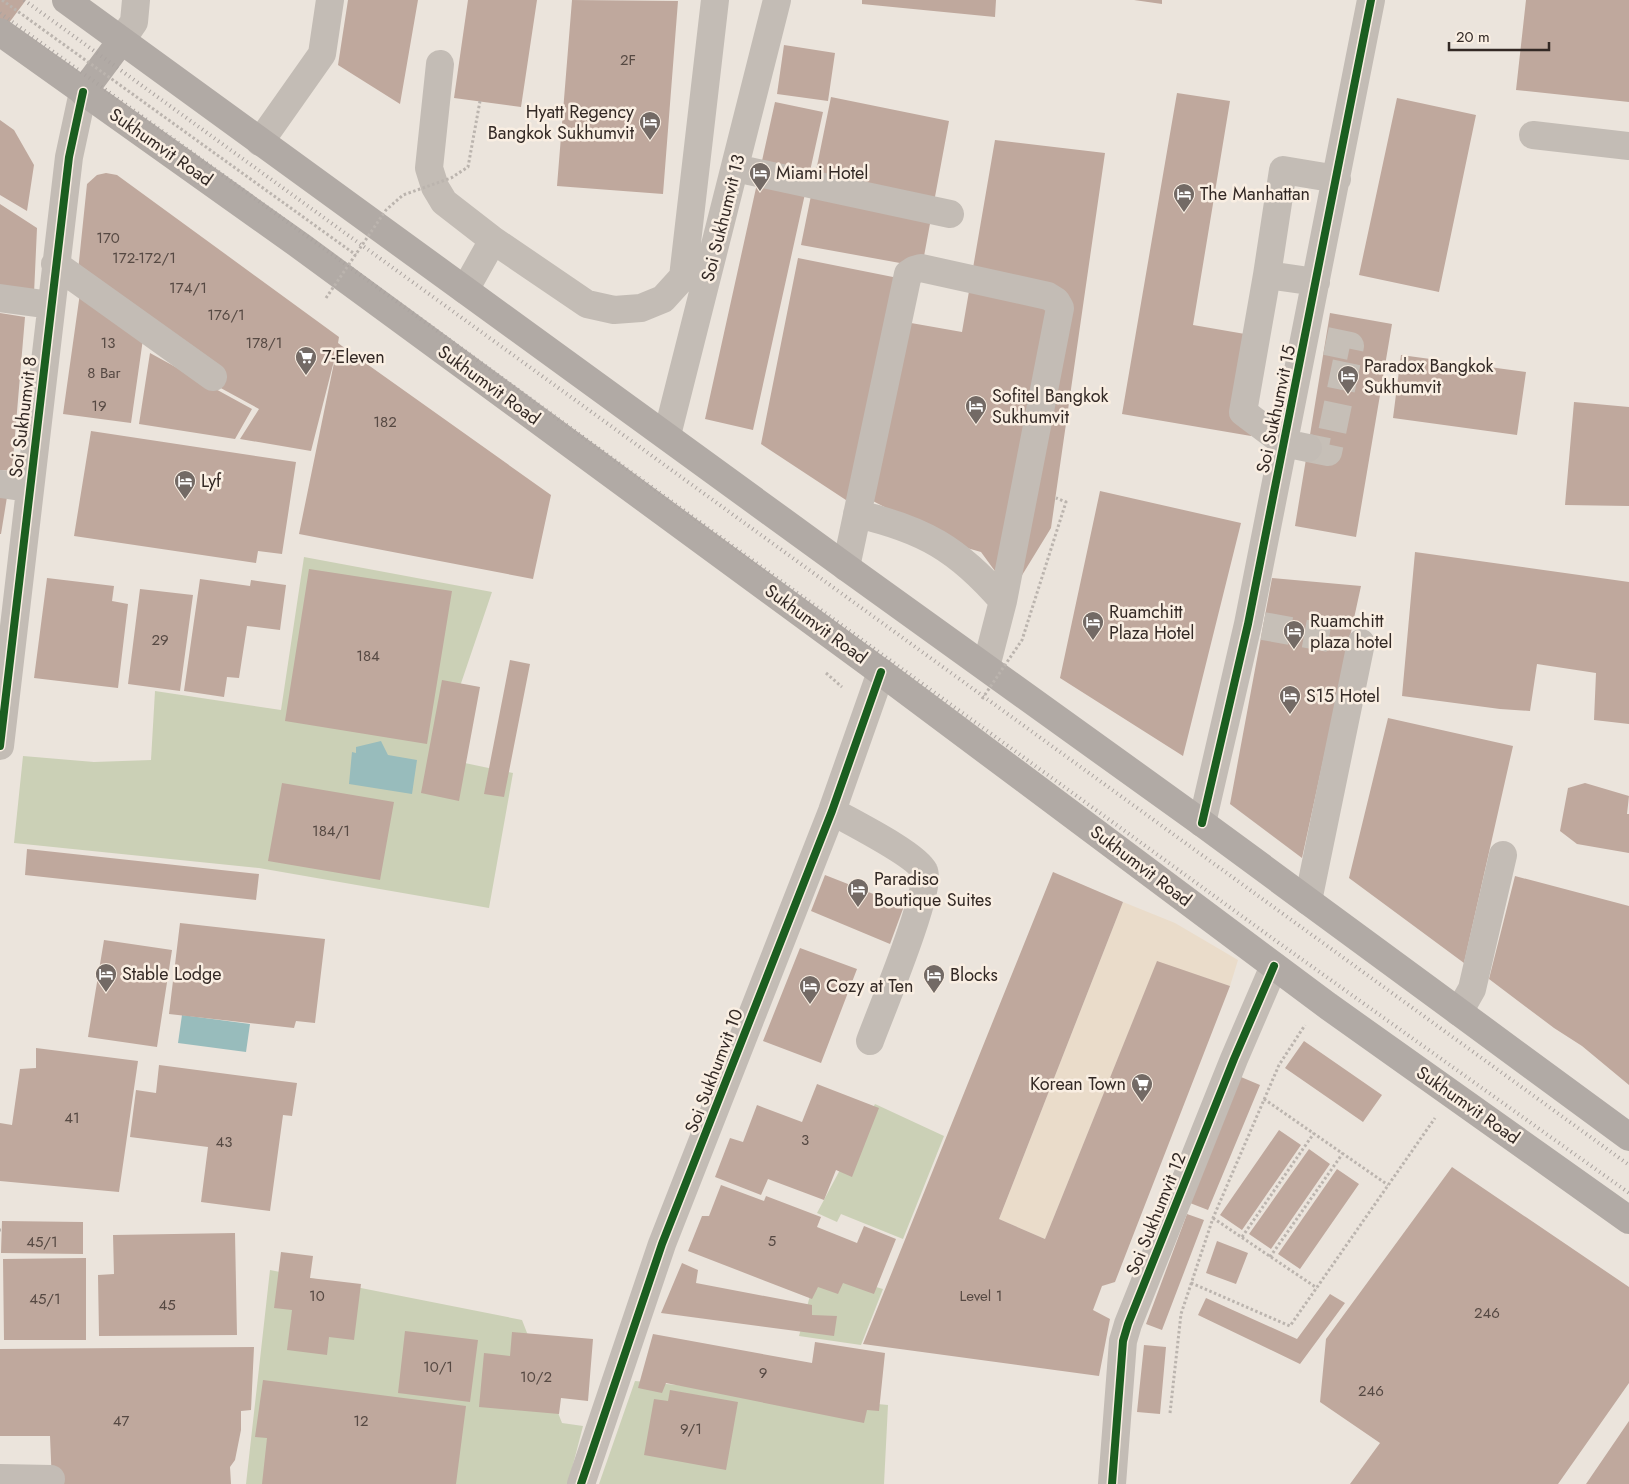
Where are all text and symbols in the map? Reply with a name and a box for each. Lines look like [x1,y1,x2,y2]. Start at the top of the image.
scale bar [1449,20,1549,52]
text: 20 m [1456,26,1490,48]
house number: 2F [620,49,636,71]
place label: Hyatt Regency Bangkok Sukhumvit [488,99,635,146]
street label: Sukhumvit Road [104,102,218,192]
hotel icon: Hyatt Regency Bangkok Sukhumvit [638,110,662,141]
street label: Soi Sukhumvit 13 [695,152,751,284]
place label: Miami Hotel [776,160,868,186]
hotel icon: Miami Hotel [748,161,772,192]
place label: The Manhattan [1200,181,1310,207]
hotel icon: The Manhattan [1172,182,1196,213]
house number: 170 [96,227,120,249]
house number: 172-172/1 [112,247,176,269]
house number: 174/1 [169,277,207,299]
house number: 176/1 [207,304,245,326]
house number: 13 [101,332,115,354]
house number: 178/1 [245,332,283,354]
street label: Sukhumvit Road [432,339,546,431]
street label: Soi Sukhumvit 15 [1250,343,1302,475]
place label: 7-Eleven [322,344,385,370]
supermarket icon: 7-Eleven [294,345,318,376]
place label: Paradox Bangkok Sukhumvit [1364,353,1493,400]
street label: Soi Sukhumvit 8 [3,355,43,479]
house number: 8 Bar [87,362,122,384]
hotel icon: Paradox Bangkok Sukhumvit [1336,364,1360,395]
place label: Sofitel Bangkok Sukhumvit [992,383,1109,430]
hotel icon: Sofitel Bangkok Sukhumvit [964,394,988,425]
house number: 19 [91,395,107,417]
house number: 182 [373,411,397,433]
place label: Lyf [201,468,222,494]
hotel icon: Lyf [173,469,197,500]
street label: Sukhumvit Road [759,578,873,670]
place label: Ruamchitt Plaza Hotel [1109,599,1194,646]
place label: Ruamchitt plaza hotel [1310,608,1392,655]
hotel icon: Ruamchitt Plaza Hotel [1081,610,1105,641]
hotel icon: Ruamchitt plaza hotel [1282,619,1306,650]
house number: 29 [151,629,169,651]
house number: 184 [356,645,380,667]
place label: S15 Hotel [1306,683,1380,709]
hotel icon: S15 Hotel [1278,684,1302,715]
street label: Sukhumvit Road [1085,819,1197,913]
house number: 184/1 [312,820,350,842]
place label: Paradiso Boutique Suites [874,866,992,913]
hotel icon: Paradiso Boutique Suites [846,877,870,908]
place label: Stable Lodge [122,961,222,987]
hotel icon: Stable Lodge [94,962,118,993]
place label: Blocks [950,962,998,988]
hotel icon: Blocks [922,963,946,994]
place label: Cozy at Ten [826,973,913,999]
hotel icon: Cozy at Ten [798,974,822,1005]
street label: Soi Sukhumvit 10 [678,1005,750,1137]
street label: Sukhumvit Road [1411,1060,1525,1150]
place label: Korean Town [1030,1071,1126,1097]
supermarket icon: Korean Town [1130,1072,1154,1103]
house number: 41 [64,1107,80,1129]
house number: 3 [801,1129,809,1151]
house number: 43 [216,1131,232,1153]
street label: Soi Sukhumvit 12 [1119,1149,1193,1279]
house number: 5 [768,1230,776,1252]
house number: 45/1 [26,1231,58,1253]
house number: 10 [309,1285,325,1307]
house number: Level 1 [959,1285,1003,1307]
house number: 45/1 [29,1288,61,1310]
house number: 45 [158,1294,176,1316]
house number: 246 [1474,1302,1500,1324]
house number: 10/1 [423,1356,453,1378]
house number: 9 [759,1362,767,1384]
house number: 10/2 [520,1366,552,1388]
house number: 246 [1358,1380,1384,1402]
house number: 47 [113,1410,129,1432]
house number: 12 [353,1410,369,1432]
house number: 9/1 [680,1418,702,1440]

